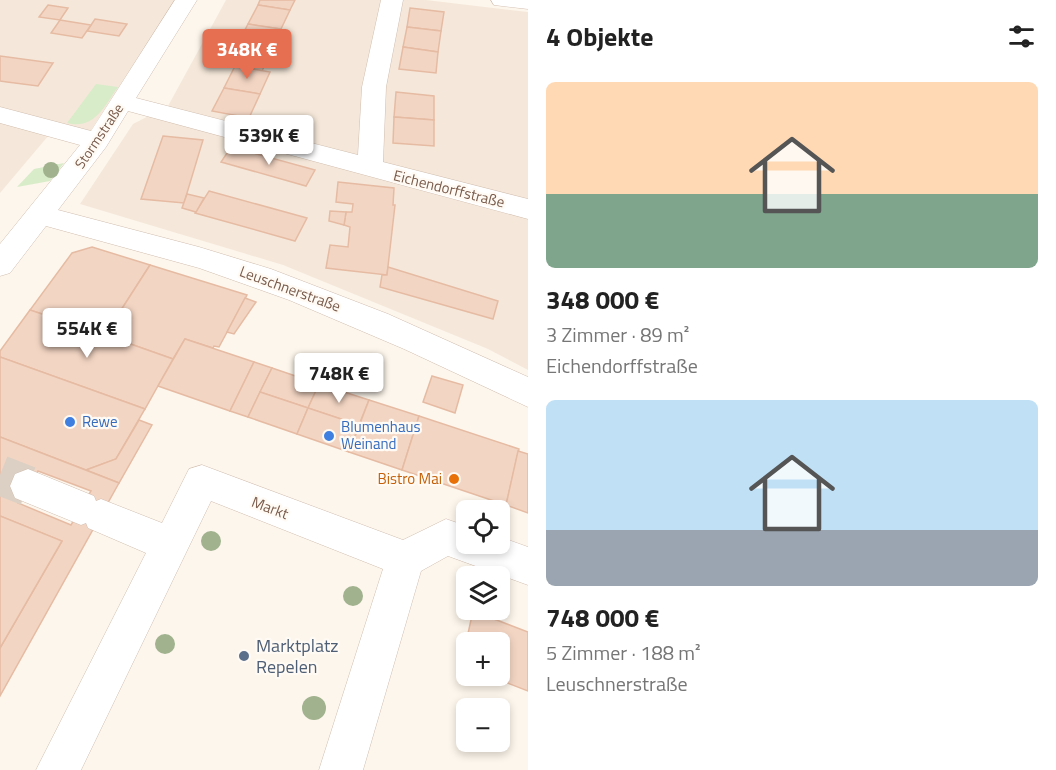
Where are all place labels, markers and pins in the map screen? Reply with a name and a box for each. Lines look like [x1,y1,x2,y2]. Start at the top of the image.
pin: 348K € [198,29,296,80]
pin: 539K € [220,115,318,166]
pin: 554K € [38,308,136,359]
pin: 748K € [290,353,388,404]
place label: Rewe [82,410,118,433]
marker: Rewe [63,415,77,429]
place label: Blumenhaus Weinand [341,415,420,455]
marker: Blumenhaus Weinand [322,429,336,443]
place label: Bistro Mai [378,467,442,490]
marker: Bistro Mai [447,472,461,486]
place label: Marktplatz Repelen [256,632,338,680]
marker: Marktplatz Repelen [237,649,251,663]

